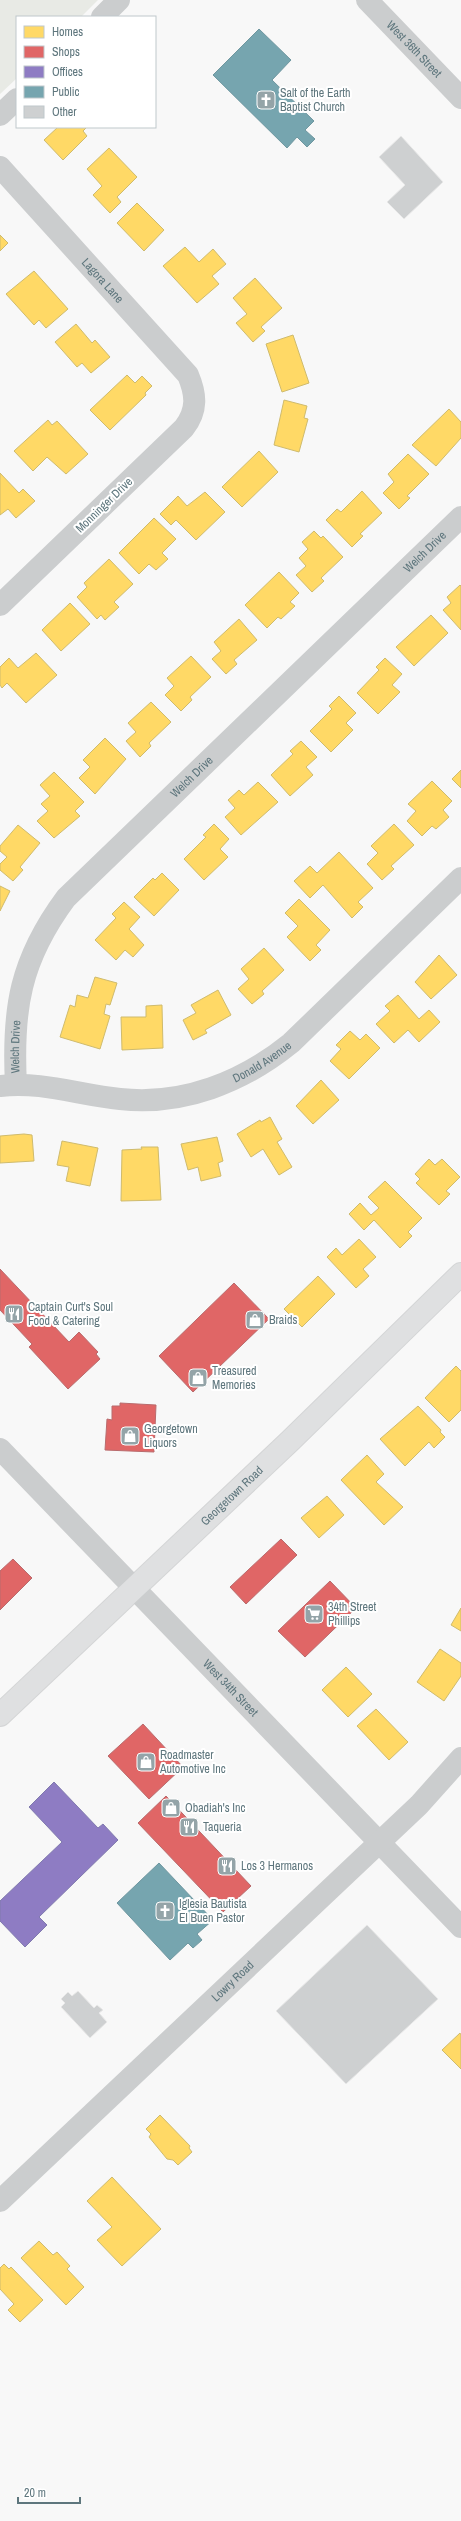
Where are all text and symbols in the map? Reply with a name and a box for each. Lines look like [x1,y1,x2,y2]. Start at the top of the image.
legend [16,16,156,128]
street label: West 36th Street [383,17,445,81]
text: Homes [52,24,83,40]
text: Shops [52,44,80,60]
text: Offices [52,64,83,80]
text: Public [52,84,79,100]
place label: Salt of the Earth Baptist Church [280,85,351,115]
church icon: Salt of the Earth Baptist Church [255,89,277,111]
text: Other [52,104,77,120]
street label: Lagora Lane [78,255,127,306]
street label: Monninger Drive [72,474,136,536]
street label: Welch Drive [400,528,450,576]
street label: Welch Drive [167,752,216,801]
street label: Welch Drive [7,1019,25,1074]
street label: Donald Avenue [230,1038,295,1086]
place label: Captain Curt's Soul Food & Catering [28,1299,113,1329]
restaurant icon: Captain Curt's Soul Food & Catering [3,1303,25,1325]
shop icon: Braids [244,1309,266,1331]
place label: Braids [269,1312,298,1328]
place label: Treasured Memories [212,1363,256,1393]
shop icon: Treasured Memories [187,1367,209,1389]
place label: Georgetown Liquors [144,1421,198,1451]
shop icon: Georgetown Liquors [119,1425,141,1447]
street label: Georgetown Road [197,1463,266,1529]
place label: 34th Street Phillips [328,1599,376,1629]
supermarket icon: 34th Street Phillips [303,1603,325,1625]
street label: West 34th Street [199,1656,262,1720]
place label: Roadmaster Automotive Inc [159,1747,226,1777]
shop icon: Roadmaster Automotive Inc [135,1751,157,1773]
shop icon: Obadiah's Inc [160,1797,182,1819]
place label: Obadiah's Inc [185,1800,246,1816]
restaurant icon: Taqueria [178,1816,200,1838]
place label: Taqueria [203,1819,242,1835]
restaurant icon: Los 3 Hermanos [216,1855,238,1877]
place label: Los 3 Hermanos [241,1858,313,1874]
place label: Iglesia Bautista El Buen Pastor [179,1896,247,1926]
church icon: Iglesia Bautista El Buen Pastor [154,1900,176,1922]
street label: Lowry Road [208,1957,257,2005]
scale bar [18,2479,80,2505]
text: 20 m [24,2485,46,2501]

